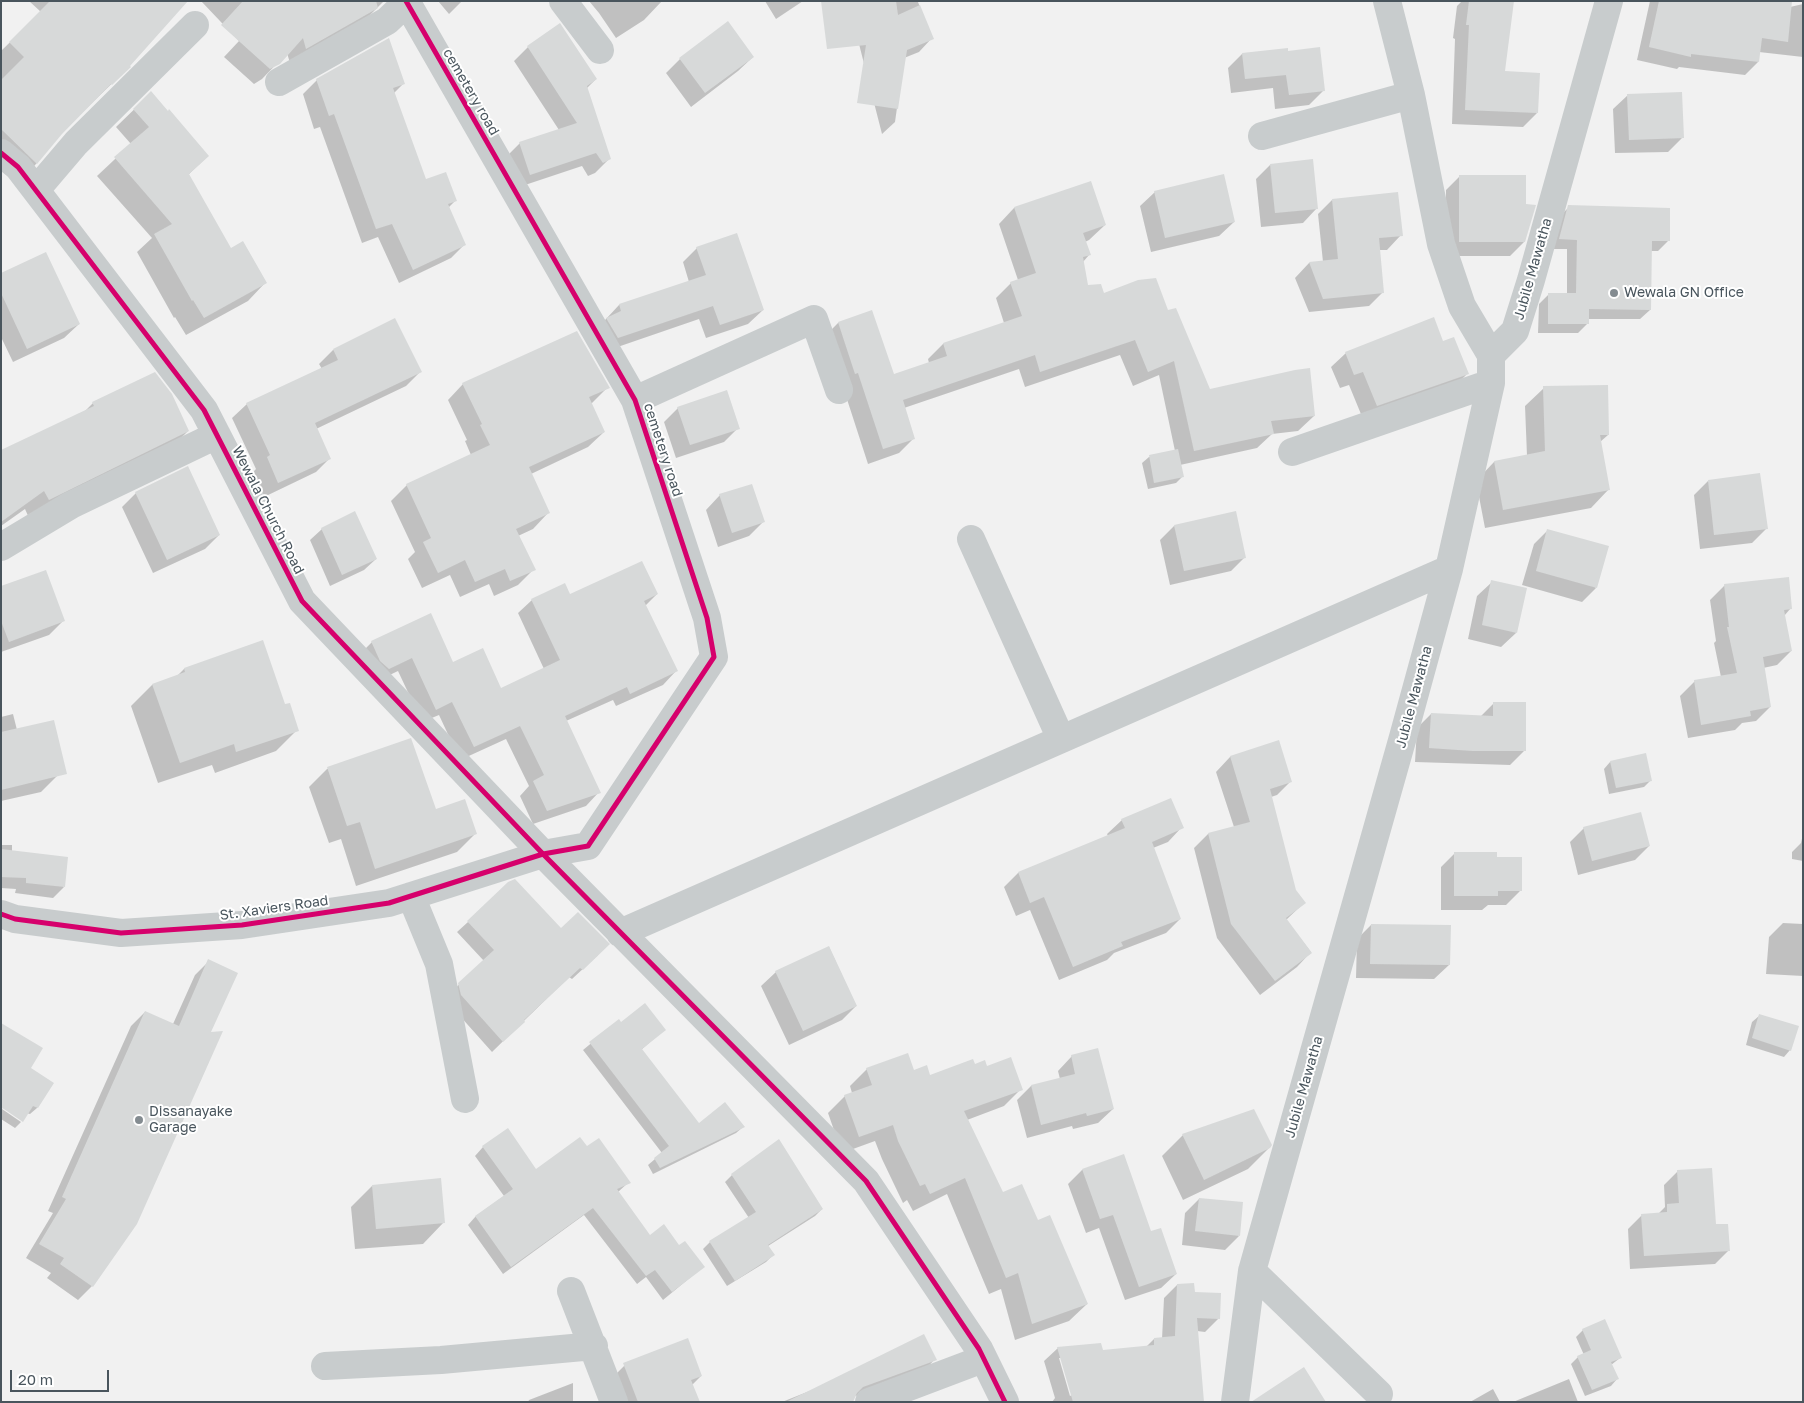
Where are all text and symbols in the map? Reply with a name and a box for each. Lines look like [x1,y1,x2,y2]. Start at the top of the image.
street label: cemetery road [439,46,503,138]
street label: Jubile Mawatha [1510,216,1556,322]
place label: Wewala GN Office [1624,285,1744,301]
marker: Wewala GN Office [1608,287,1620,299]
street label: cemetery road [640,401,686,499]
street label: Wewala Church Road [228,443,308,577]
street label: Jubile Mawatha [1392,644,1436,750]
street label: St. Xaviers Road [219,892,329,924]
street label: Jubile Mawatha [1281,1034,1327,1140]
place label: Dissanayake Garage [149,1104,233,1136]
marker: Dissanayake Garage [133,1114,145,1126]
scale bar [12,1360,111,1392]
text: 20 m [18,1370,53,1388]

